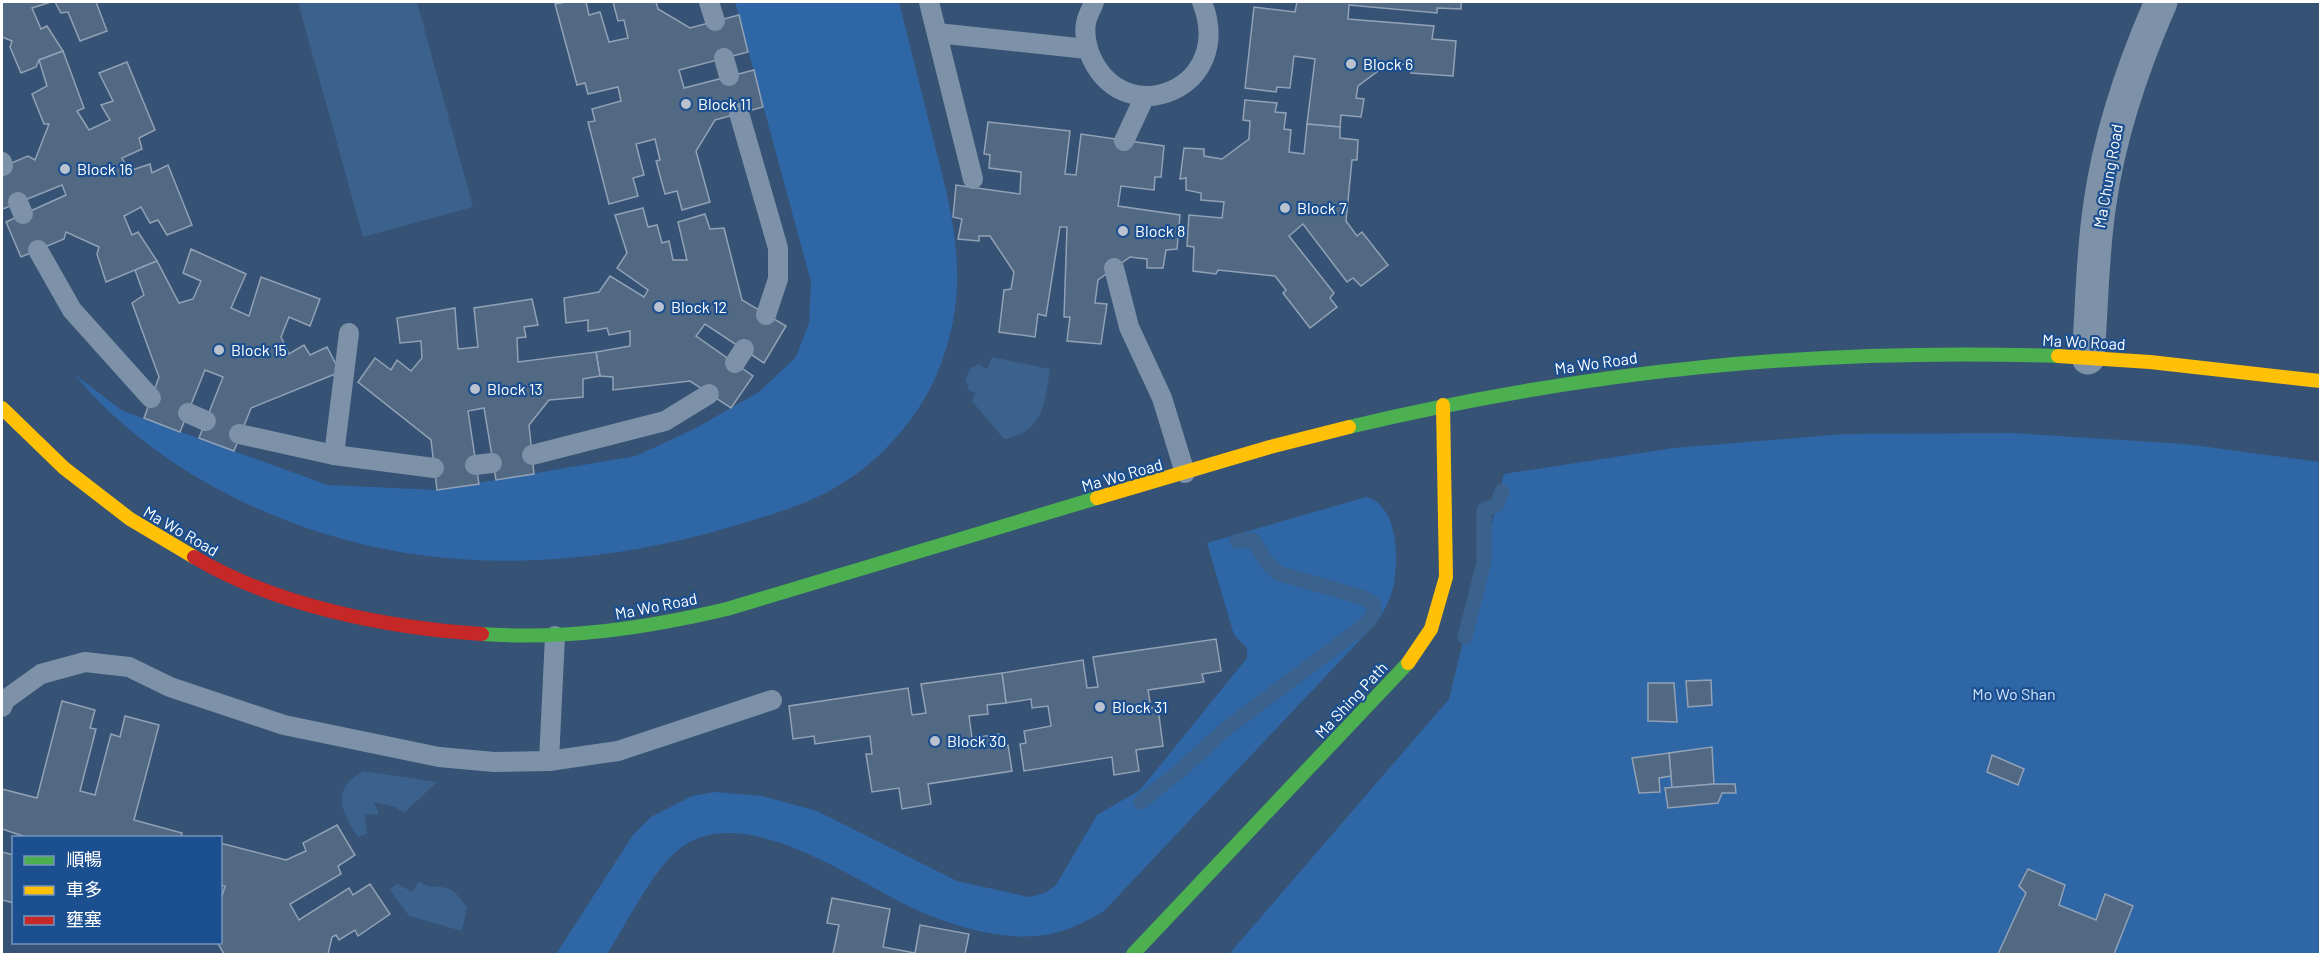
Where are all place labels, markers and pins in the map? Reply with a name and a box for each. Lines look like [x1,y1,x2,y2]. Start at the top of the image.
place label: Block 6 [1363,54,1413,73]
marker: Block 6 [1344,57,1358,71]
place label: Block 11 [698,94,751,113]
marker: Block 11 [679,97,693,111]
place label: Block 16 [77,159,133,178]
marker: Block 16 [58,162,72,176]
place label: Block 7 [1297,198,1347,217]
marker: Block 7 [1278,201,1292,215]
place label: Block 8 [1135,221,1185,240]
marker: Block 8 [1116,224,1130,238]
place label: Block 12 [671,297,727,316]
marker: Block 12 [652,300,666,314]
place label: Block 15 [231,340,287,359]
marker: Block 15 [212,343,226,357]
place label: Block 13 [487,379,543,398]
marker: Block 13 [468,382,482,396]
place label: Block 31 [1112,697,1168,716]
marker: Block 31 [1093,700,1107,714]
place label: Block 30 [947,731,1006,750]
marker: Block 30 [928,734,942,748]

